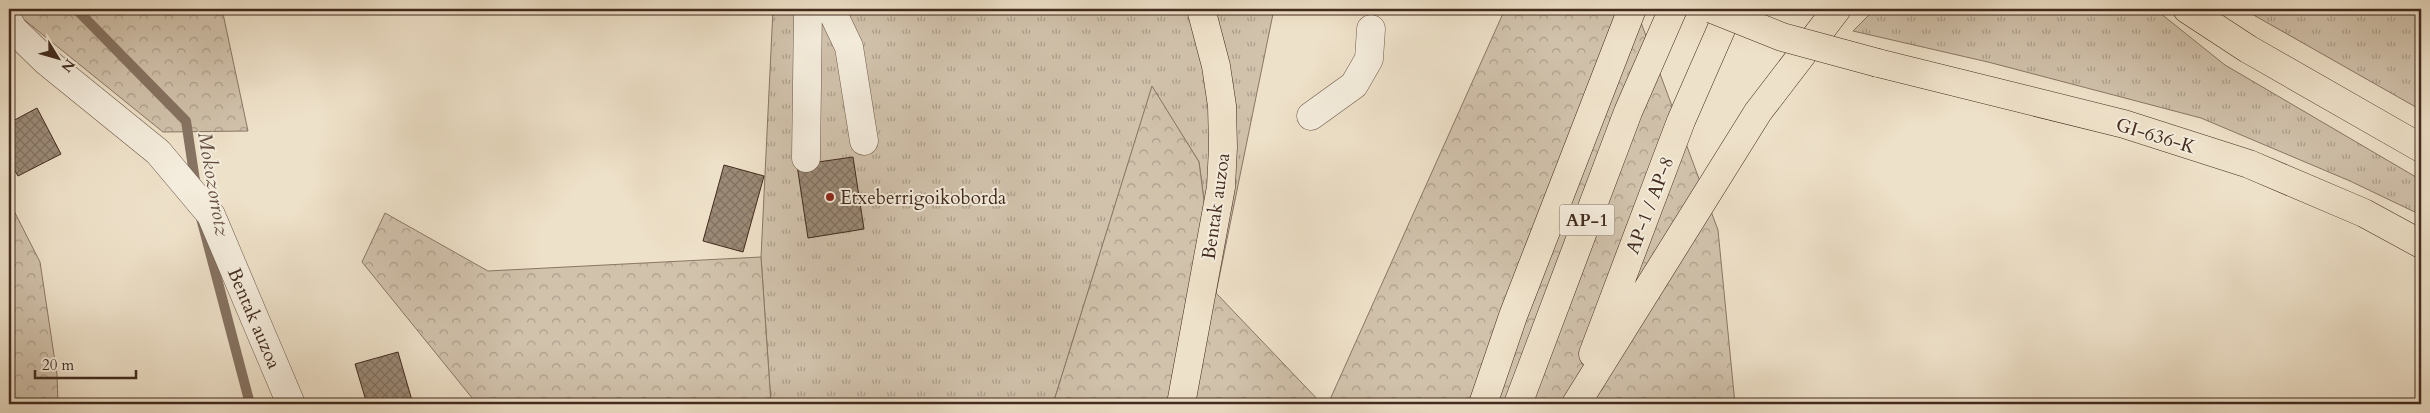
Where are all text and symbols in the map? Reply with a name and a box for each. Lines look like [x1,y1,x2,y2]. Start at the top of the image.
north arrow [32,32,82,82]
text: N [57,55,79,76]
street label: GI-636-K [2113,112,2199,161]
water label: Mokozorrotz [191,130,236,239]
street label: Bentak auzoa [1196,151,1236,261]
street label: AP-1 / AP-8 [1619,153,1680,258]
place label: Etxeberrigoikoborda [840,185,1006,211]
marker: Etxeberrigoikoborda [824,191,836,203]
road number: AP-1 [1560,204,1614,236]
street label: Bentak auzoa [221,264,287,373]
scale bar [35,348,136,380]
text: 20 m [42,355,74,375]

